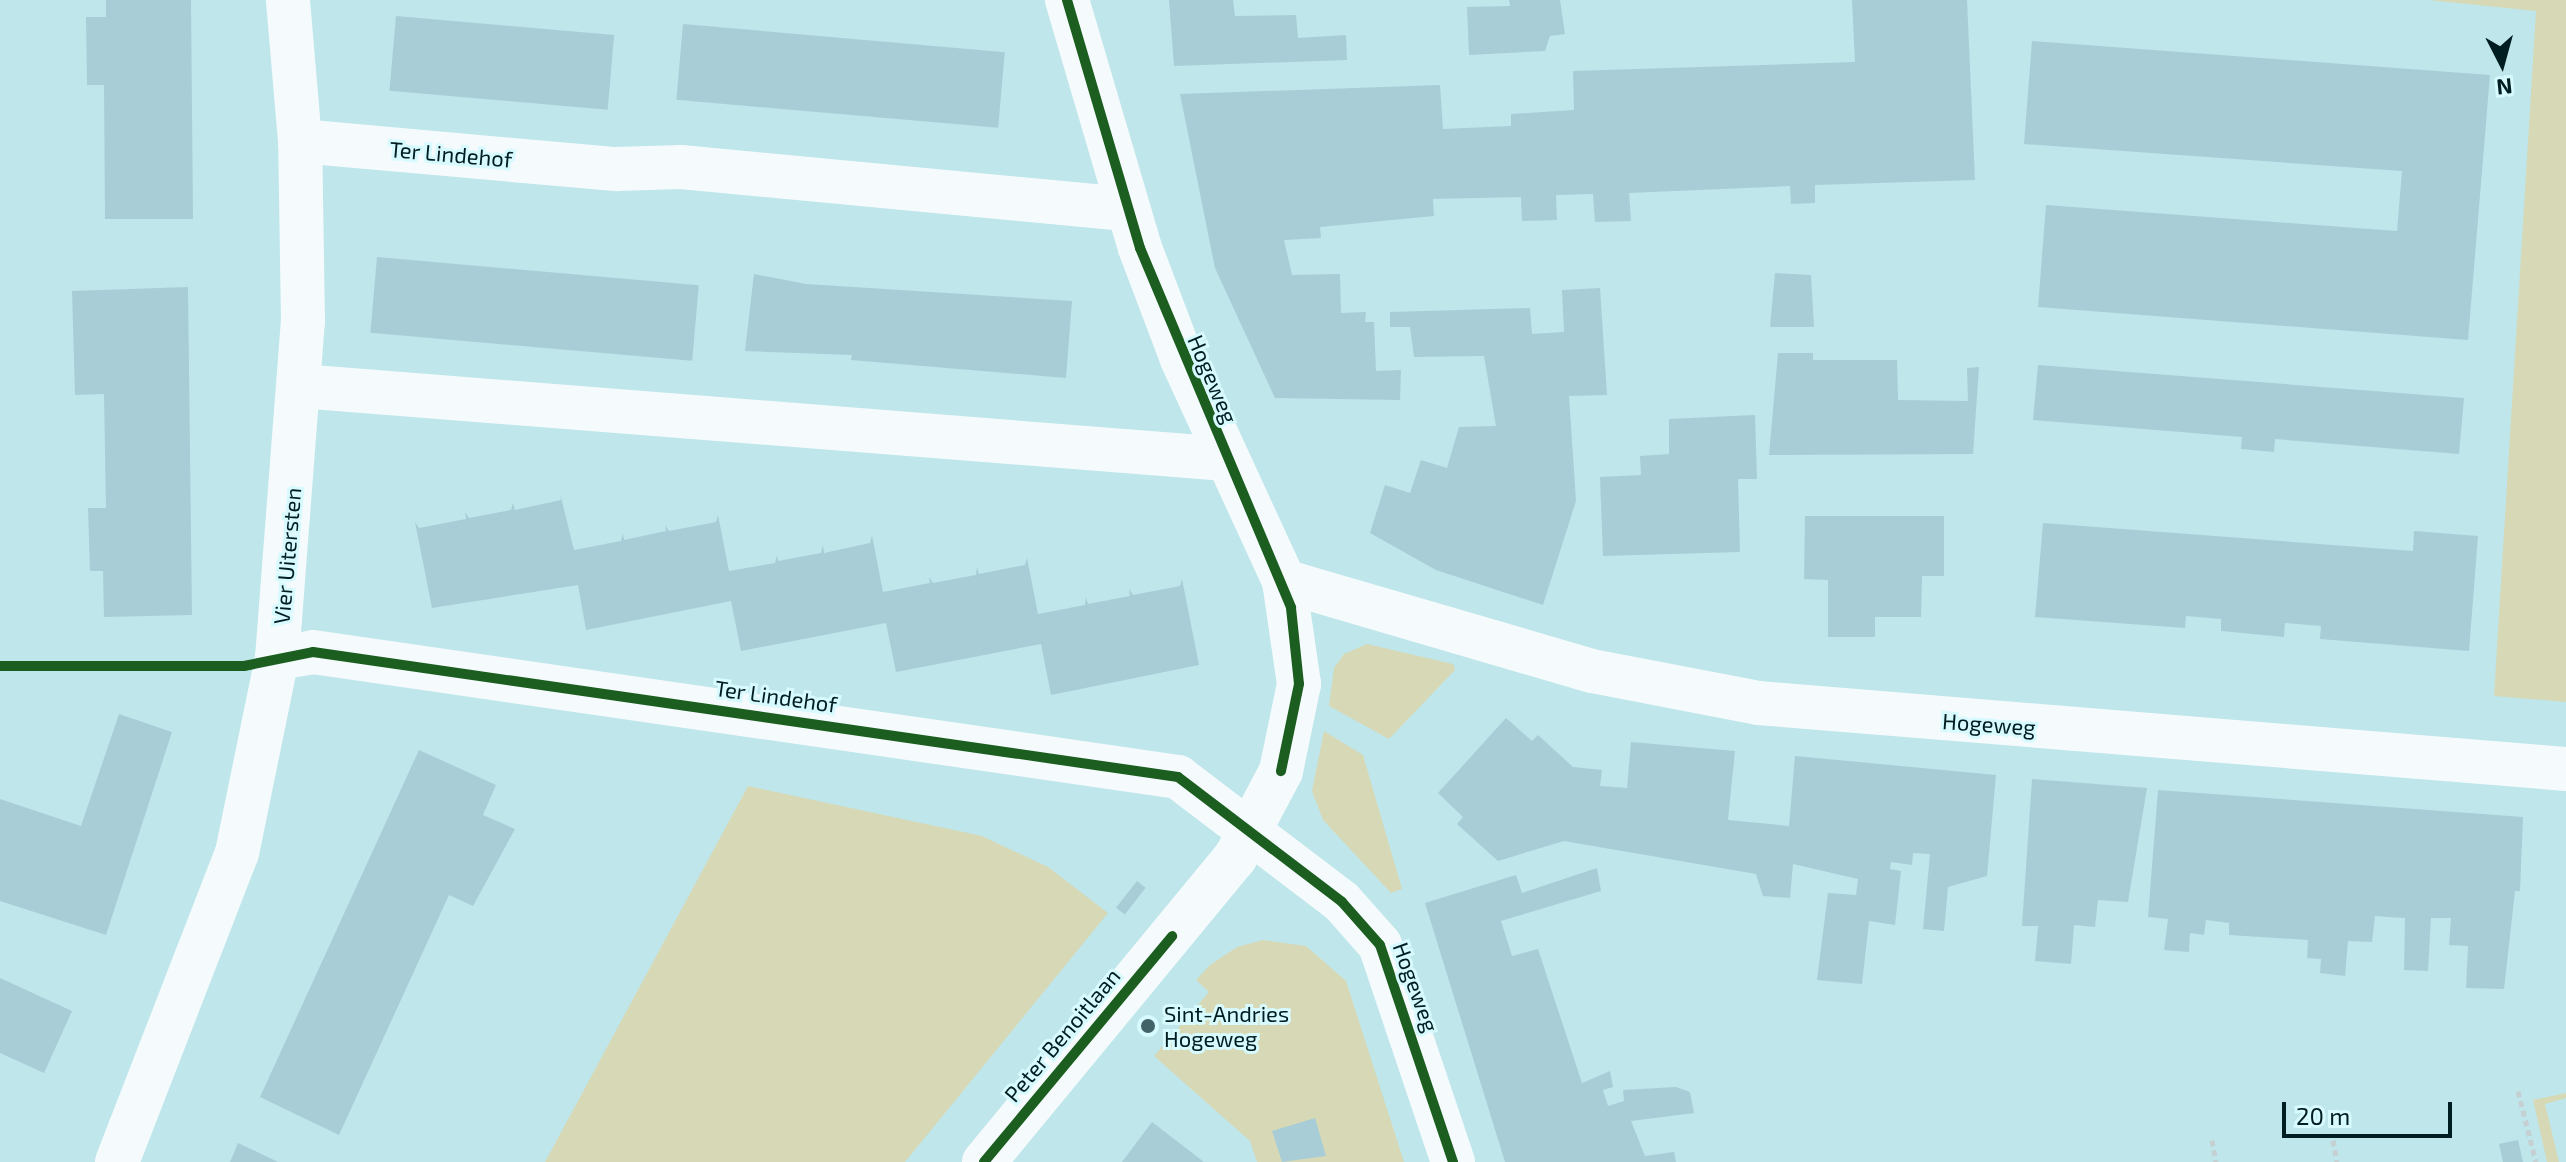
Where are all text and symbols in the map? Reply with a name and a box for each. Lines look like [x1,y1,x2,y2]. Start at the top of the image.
north arrow [2462,24,2542,104]
text: N [2495,74,2514,102]
street label: Ter Lindehof [388,135,514,173]
street label: Hogeweg [1183,331,1243,427]
street label: Vier Uitersten [268,486,306,626]
street label: Ter Lindehof [713,674,839,718]
street label: Hogeweg [1942,708,2036,740]
street label: Hogeweg [1388,939,1444,1035]
street label: Peter Benoitlaan [998,963,1126,1107]
place label: Sint-Andries Hogeweg [1164,1000,1289,1052]
marker: Sint-Andries Hogeweg [1139,1017,1157,1035]
scale bar [2286,1086,2456,1136]
text: 20 m [2296,1101,2350,1130]

